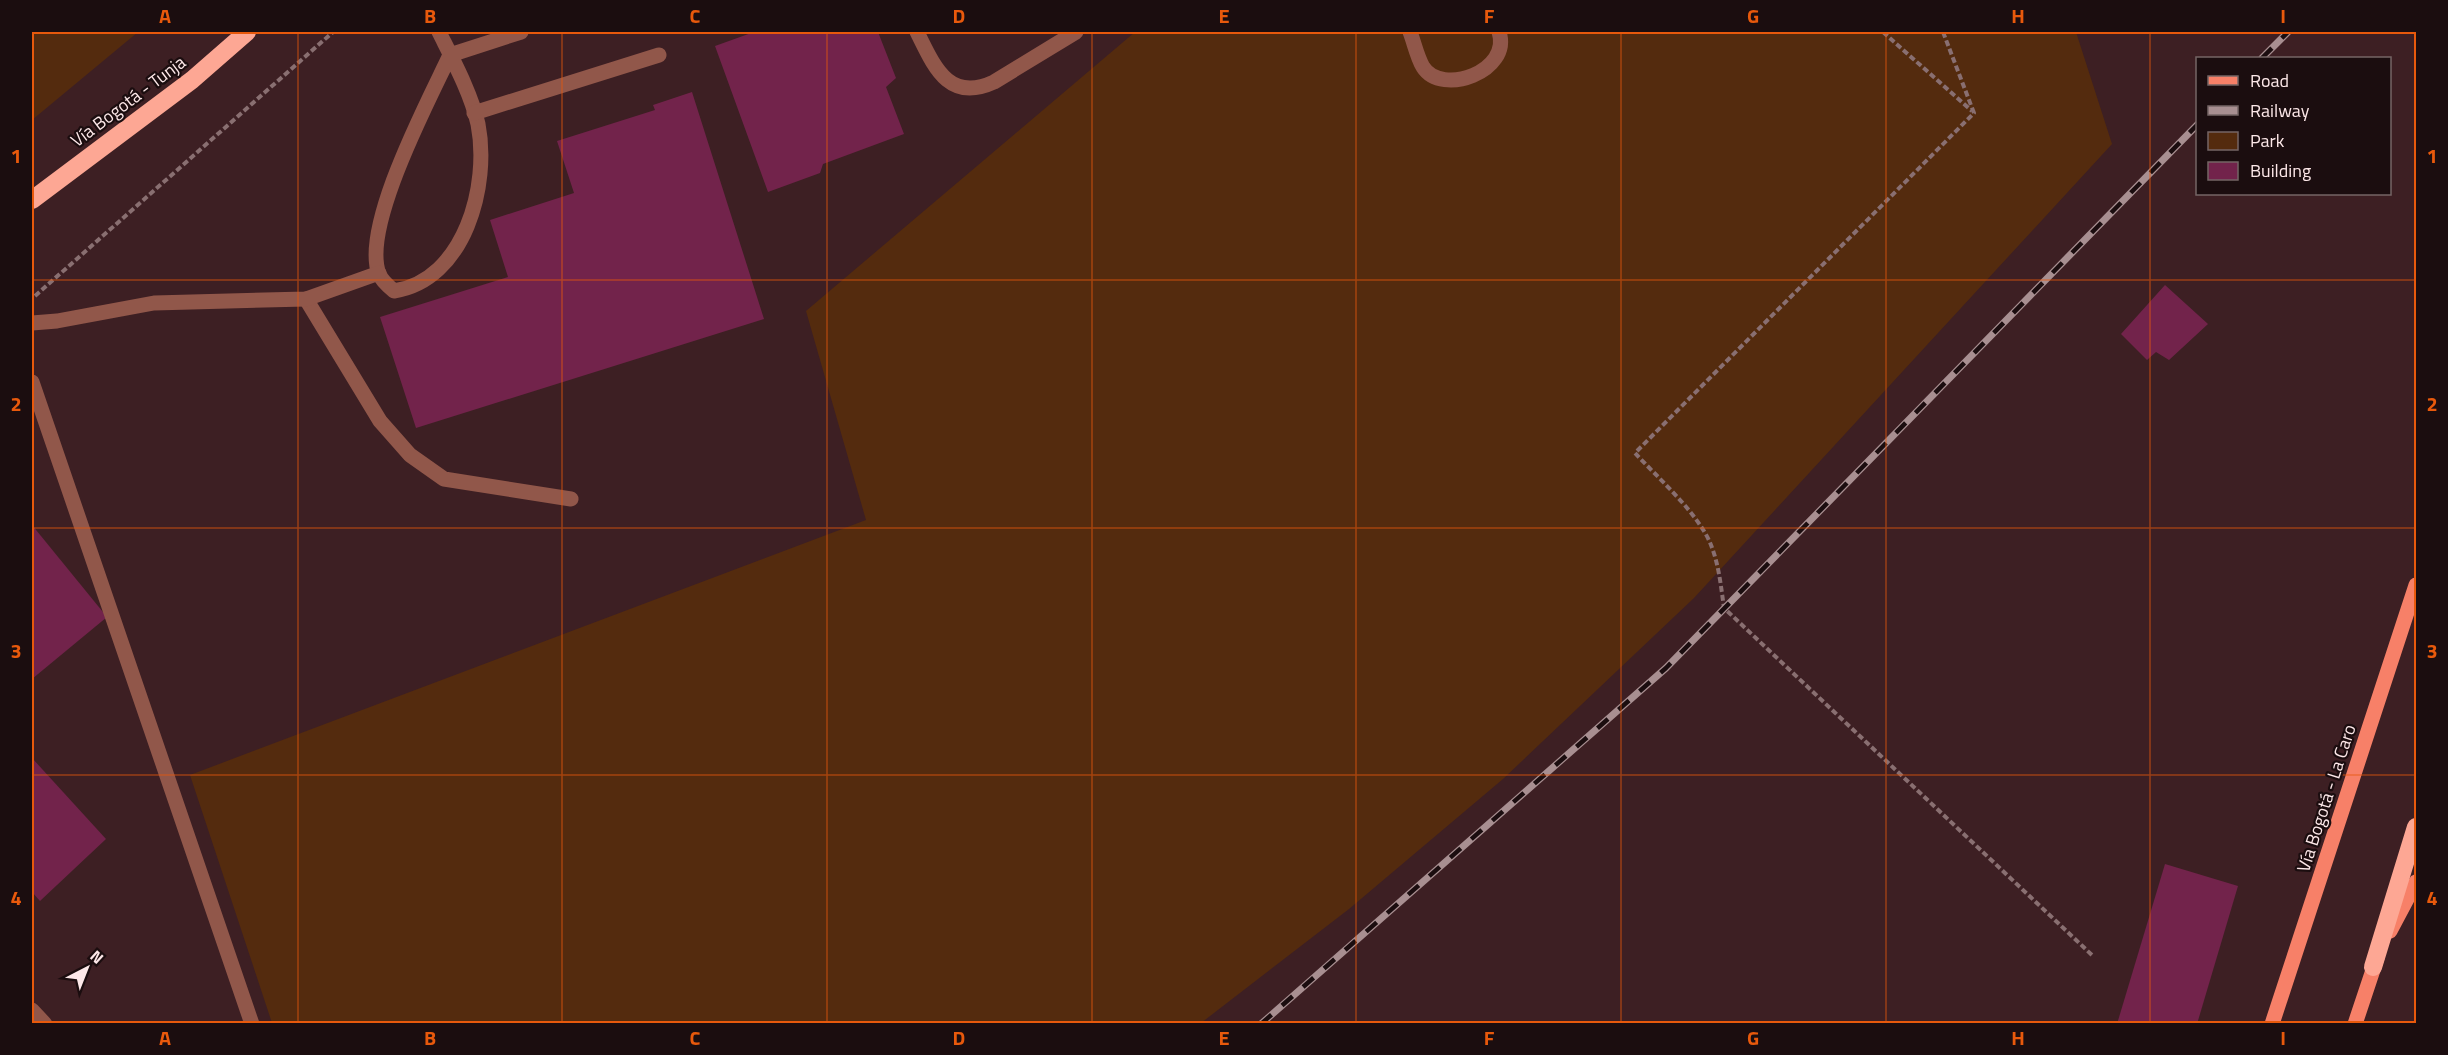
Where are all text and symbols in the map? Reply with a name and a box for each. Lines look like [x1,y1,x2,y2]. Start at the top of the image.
text: A [159,0,171,31]
text: B [424,0,436,31]
text: C [690,0,701,31]
text: D [953,0,965,31]
text: E [1218,0,1230,31]
text: F [1484,0,1495,31]
text: G [1747,0,1759,31]
text: H [2011,0,2025,31]
text: I [2280,0,2286,31]
street label: Vía Bogotá - Tunja [65,49,191,153]
legend [2196,57,2391,195]
text: Road [2250,67,2289,94]
text: Railway [2250,97,2310,124]
text: Park [2250,127,2285,154]
text: 1 [10,140,22,171]
text: 1 [2426,140,2438,171]
text: Building [2250,157,2311,184]
text: 2 [10,388,22,419]
text: 2 [2426,388,2438,419]
text: 3 [10,635,22,666]
text: 3 [2426,635,2438,666]
street label: Vía Bogotá - La Caro [2289,721,2363,875]
text: 4 [10,882,22,913]
text: 4 [2426,882,2438,913]
north arrow [57,938,117,998]
text: N [85,944,109,969]
text: A [159,1022,171,1053]
text: B [424,1022,436,1053]
text: C [690,1022,701,1053]
text: D [953,1022,965,1053]
text: E [1218,1022,1230,1053]
text: F [1484,1022,1495,1053]
text: G [1747,1022,1759,1053]
text: H [2011,1022,2025,1053]
text: I [2280,1022,2286,1053]

